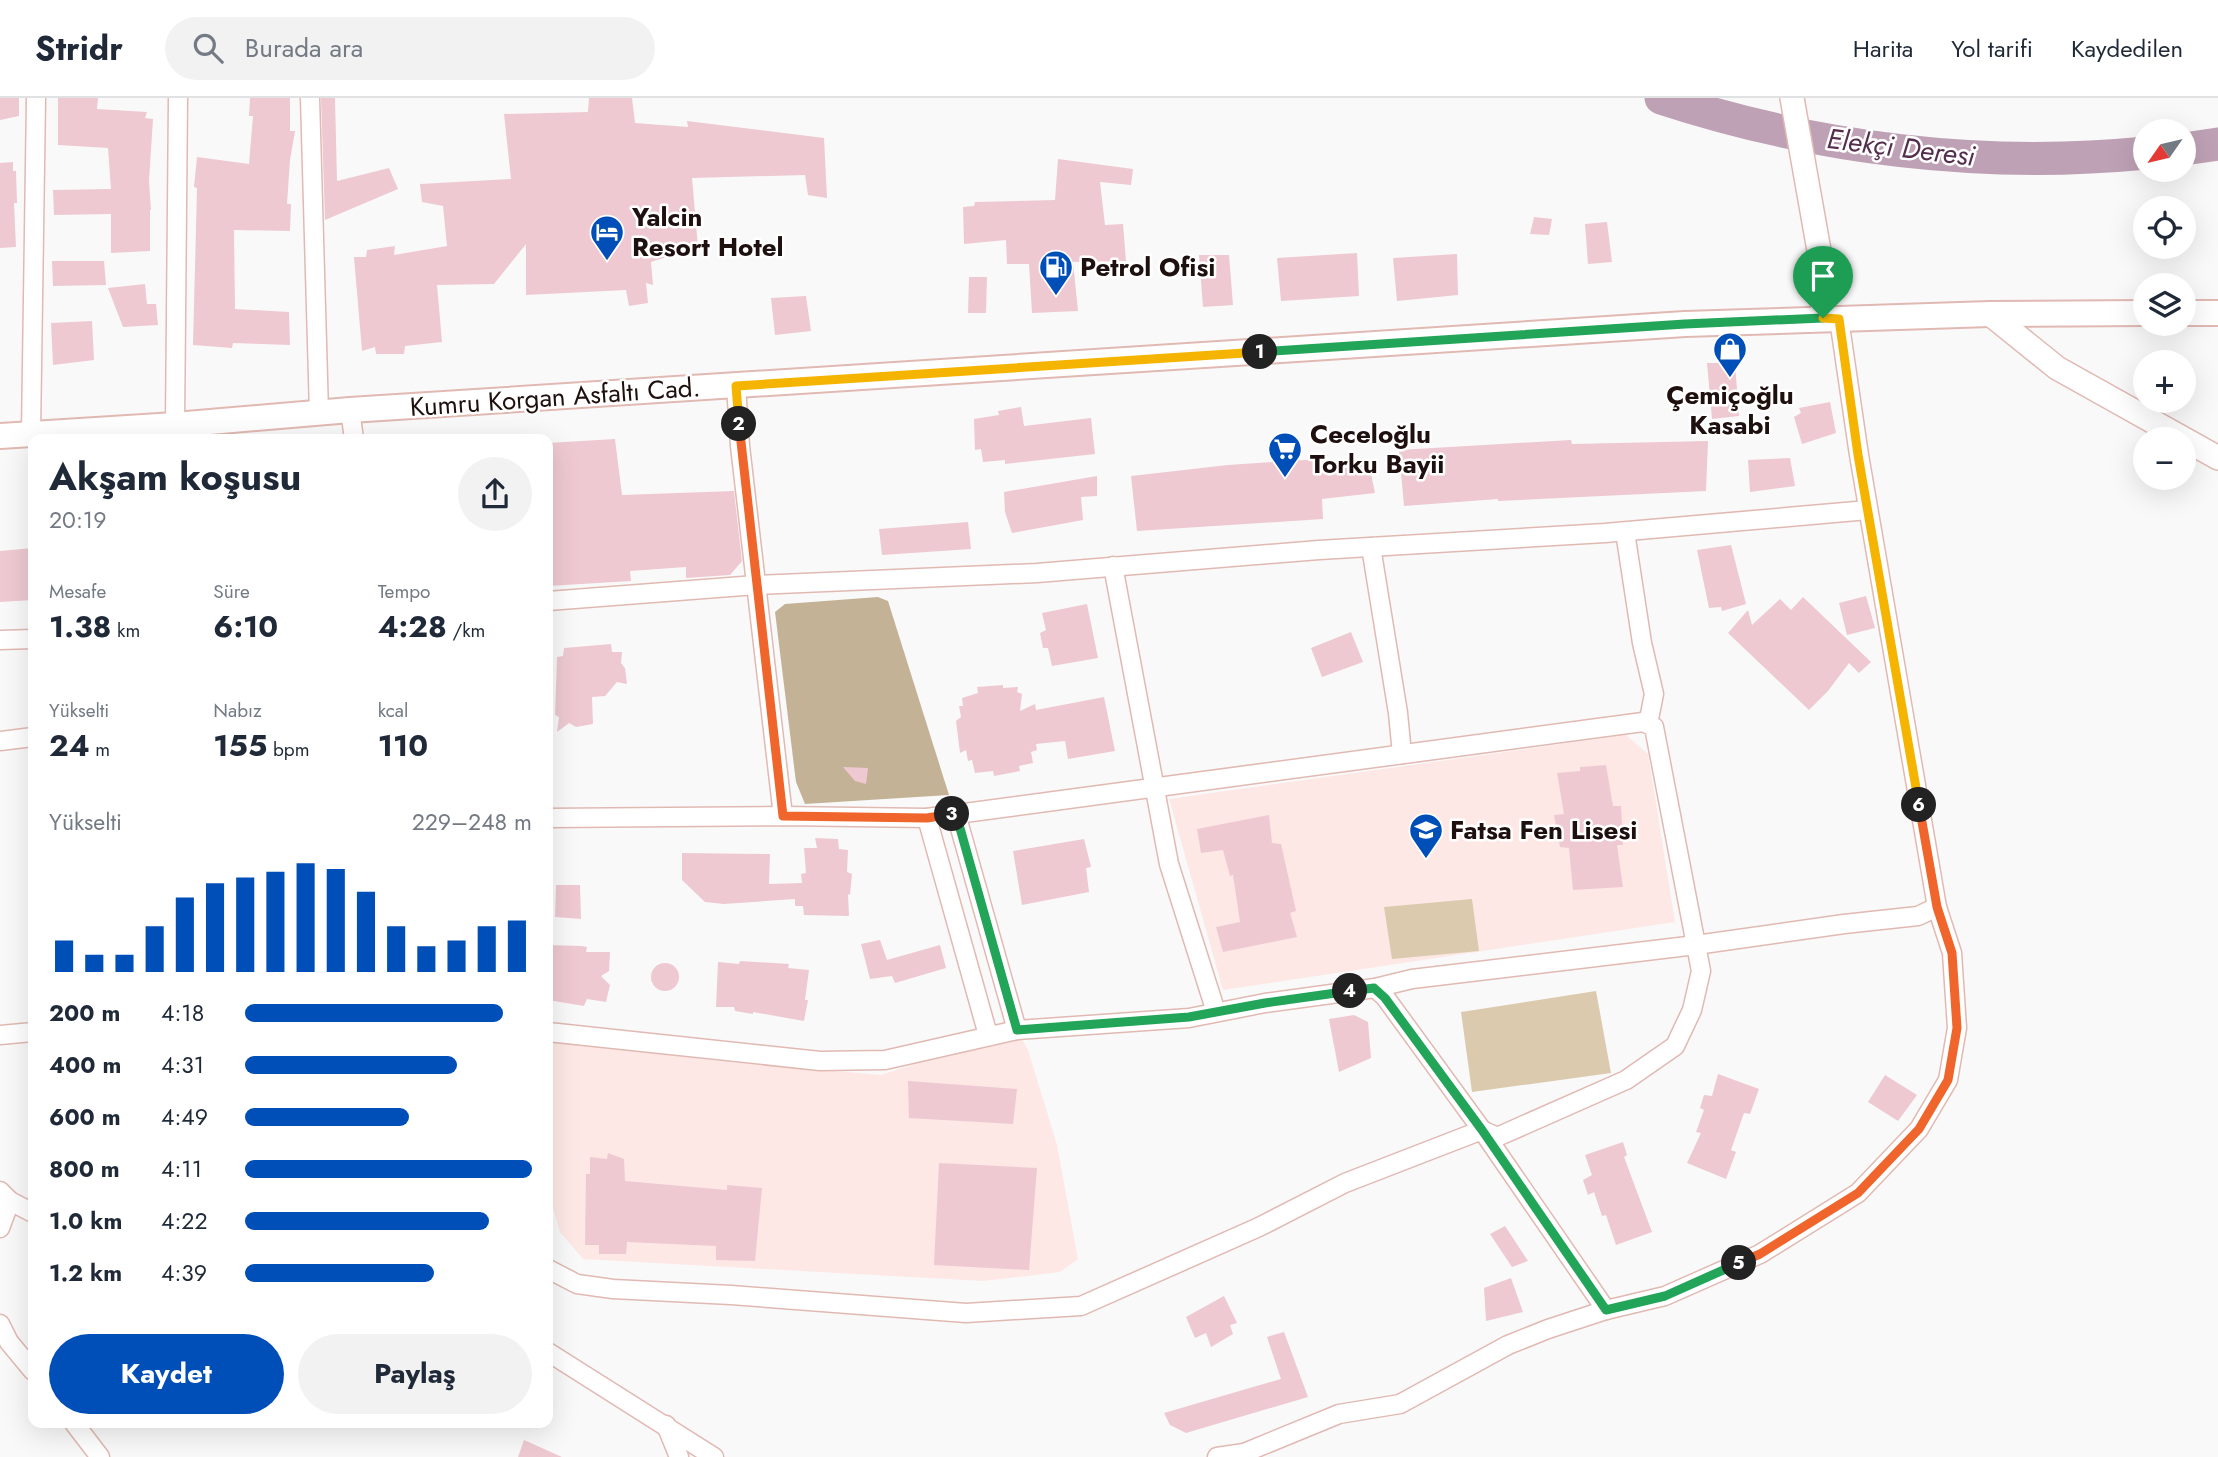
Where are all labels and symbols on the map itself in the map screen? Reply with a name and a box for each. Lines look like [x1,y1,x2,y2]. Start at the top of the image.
water label: Elekçi Deresi [1825,118,1978,177]
north arrow [2133,119,2196,182]
place label: Yalcin Resort Hotel [631,198,784,266]
hotel icon: Yalcin Resort Hotel [588,213,626,262]
pin [1793,246,1853,318]
fuel station icon: Petrol Ofisi [1037,248,1075,297]
place label: Petrol Ofisi [1080,248,1216,286]
shop icon: Çemiçoğlu Kasabi [1711,330,1749,379]
pin: 1 [1242,334,1278,370]
street label: Kumru Korgan Asfaltı Cad. [409,368,701,426]
place label: Çemiçoğlu Kasabi [1666,376,1794,444]
pin: 2 [722,406,756,442]
place label: Ceceloğlu Torku Bayii [1310,415,1445,483]
supermarket icon: Ceceloğlu Torku Bayii [1266,430,1304,479]
pin: 6 [1902,788,1937,822]
pin: 3 [934,796,970,832]
school or university icon: Fatsa Fen Lisesi [1407,811,1445,860]
place label: Fatsa Fen Lisesi [1450,811,1638,849]
pin: 4 [1332,974,1368,1008]
pin: 5 [1722,1246,1756,1280]

